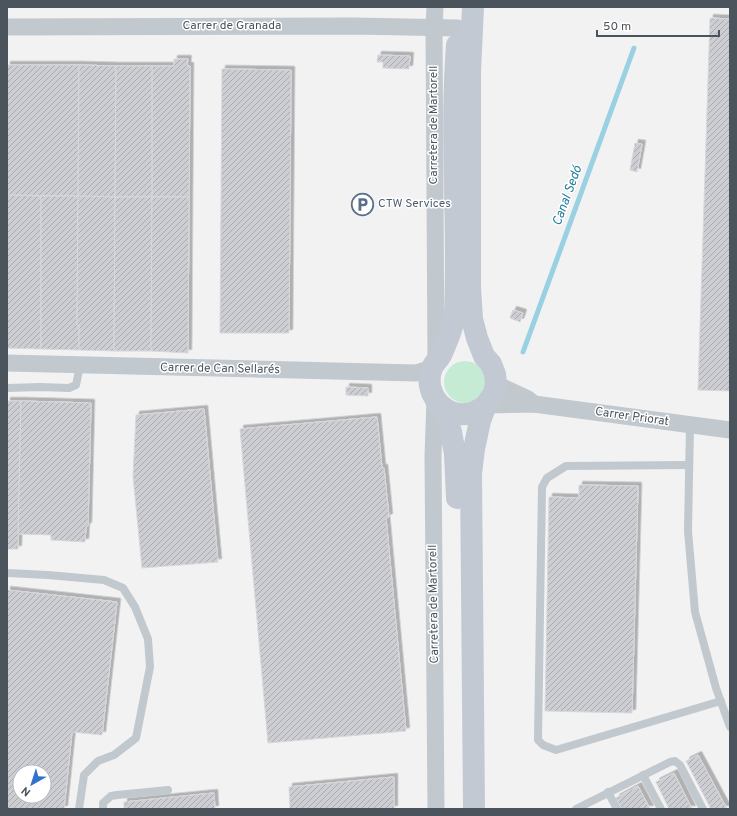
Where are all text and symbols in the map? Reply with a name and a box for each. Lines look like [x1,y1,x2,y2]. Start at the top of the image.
scale bar [597,12,719,38]
street label: Carrer de Granada [183,18,281,34]
text: 50 m [603,19,631,35]
street label: Carretera de Martorell [426,66,442,184]
water label: Canal Sedó [550,163,587,228]
parking icon: CTW Services [350,191,376,217]
place label: CTW Services [378,196,451,212]
street label: Carrer de Can Sellarés [160,360,280,378]
street label: Carrer Priorat [594,404,670,430]
street label: Carretera de Martorell [425,544,443,664]
north arrow [12,764,52,804]
text: N [19,783,34,799]

